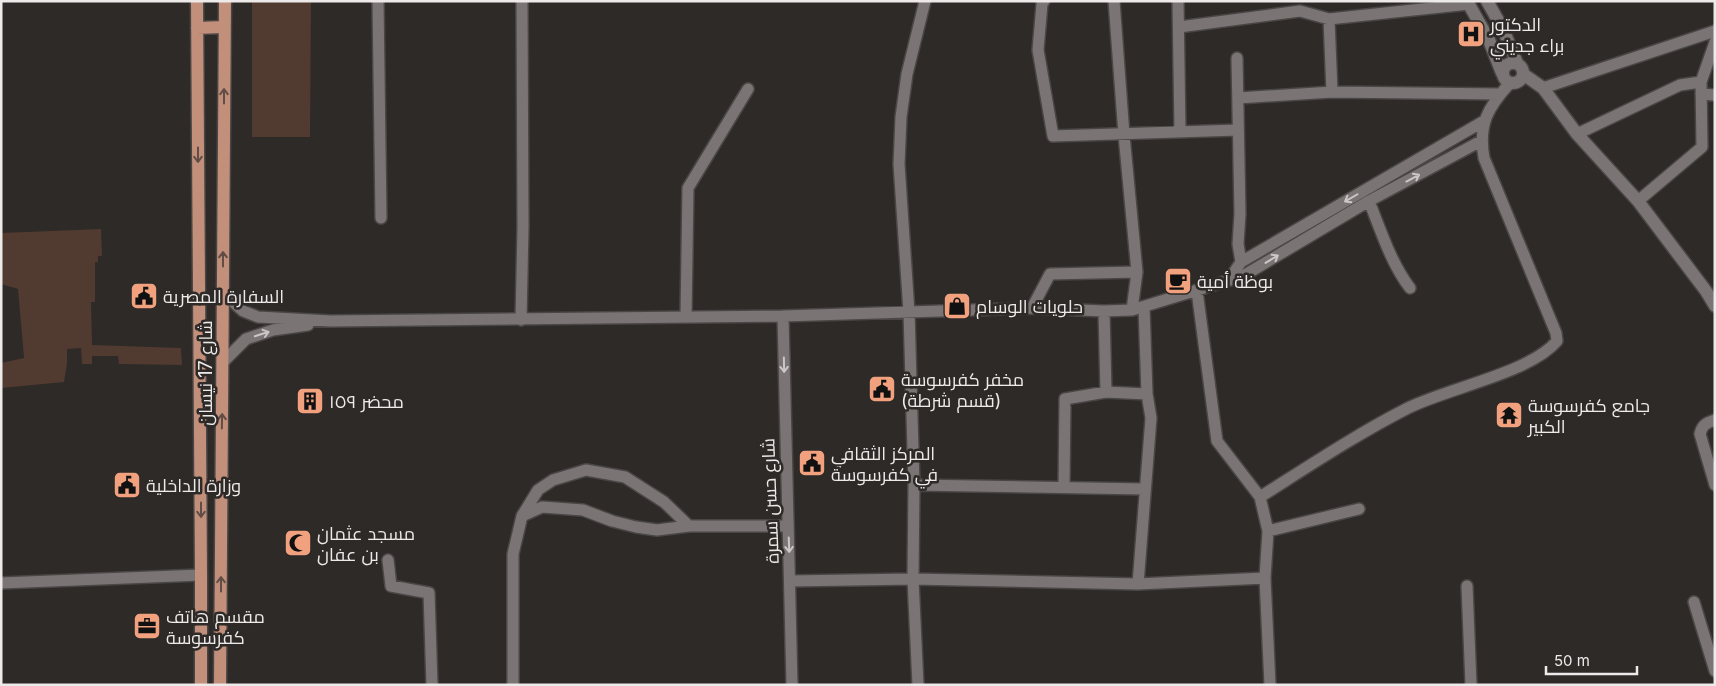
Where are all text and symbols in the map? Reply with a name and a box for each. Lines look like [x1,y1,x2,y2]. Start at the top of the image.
place label: الدكتور براء جديني [1489,14,1564,60]
hospital icon: الدكتور براء جديني [1456,19,1486,49]
one-way arrow [219,88,229,104]
one-way arrow [193,146,203,163]
one-way arrow [1405,173,1420,182]
one-way arrow [1343,193,1358,203]
one-way arrow [218,251,227,267]
one-way arrow [1264,253,1279,263]
cafe icon: بوظة أمية [1163,266,1193,296]
place label: بوظة أمية [1197,271,1273,293]
public building icon: السفارة المصرية [129,281,159,311]
place label: السفارة المصرية [163,286,284,308]
shop icon: حلويات الوسام [942,291,972,321]
place label: حلويات الوسام [976,296,1083,319]
street label: شارع 17 نيسان [195,320,218,426]
one-way arrow [254,329,269,338]
one-way arrow [779,356,789,373]
place label: مخفر كفرسوسة (قسم شرطة) [901,369,1024,413]
public building icon: مخفر كفرسوسة (قسم شرطة) [867,374,897,404]
building icon: محضر ١٥٩ [295,386,325,416]
place label: محضر ١٥٩ [329,391,404,413]
place label: جامع كفرسوسة الكبير [1527,395,1650,438]
temple icon: جامع كفرسوسة الكبير [1494,400,1524,430]
one-way arrow [217,413,227,430]
street label: شارع حسن سمرة [757,438,785,564]
place label: المركز الثقافي في كفرسوسة [831,443,938,489]
public building icon: المركز الثقافي في كفرسوسة [797,448,827,478]
public building icon: وزارة الداخلية [112,470,142,500]
place label: وزارة الداخلية [146,475,241,497]
one-way arrow [196,502,206,518]
place label: مسجد عثمان بن عفان [317,523,415,566]
mosque icon: مسجد عثمان بن عفان [283,528,313,558]
one-way arrow [784,537,793,553]
one-way arrow [216,576,226,592]
place label: مقسم هاتف كفرسوسة [166,606,265,649]
office icon: مقسم هاتف كفرسوسة [132,611,162,641]
scale bar [1546,644,1637,676]
text: 50 m [1554,651,1590,670]

